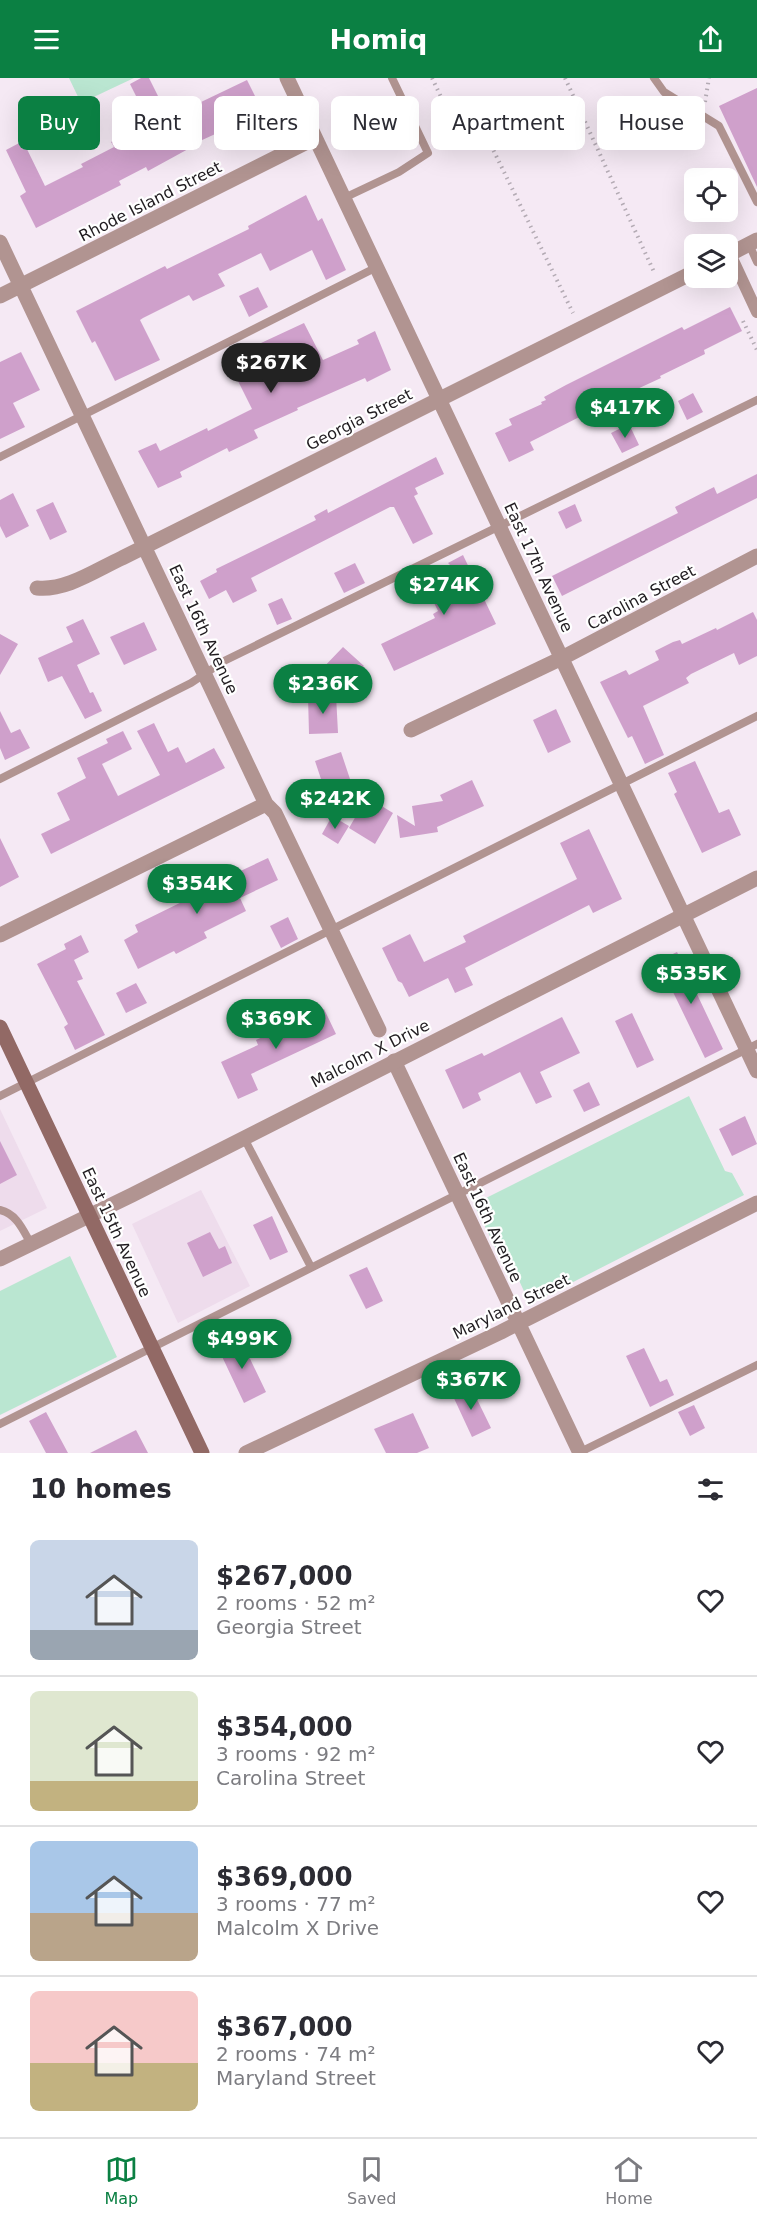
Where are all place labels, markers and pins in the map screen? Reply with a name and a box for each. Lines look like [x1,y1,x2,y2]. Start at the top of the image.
pin: $267K [229,343,313,394]
pin: $417K [583,388,667,439]
pin: $274K [402,565,486,616]
pin: $236K [281,664,365,715]
pin: $242K [293,779,377,830]
pin: $354K [155,864,239,915]
pin: $535K [649,954,733,1005]
pin: $369K [234,999,318,1050]
pin: $499K [200,1319,284,1370]
pin: $367K [429,1360,513,1411]

